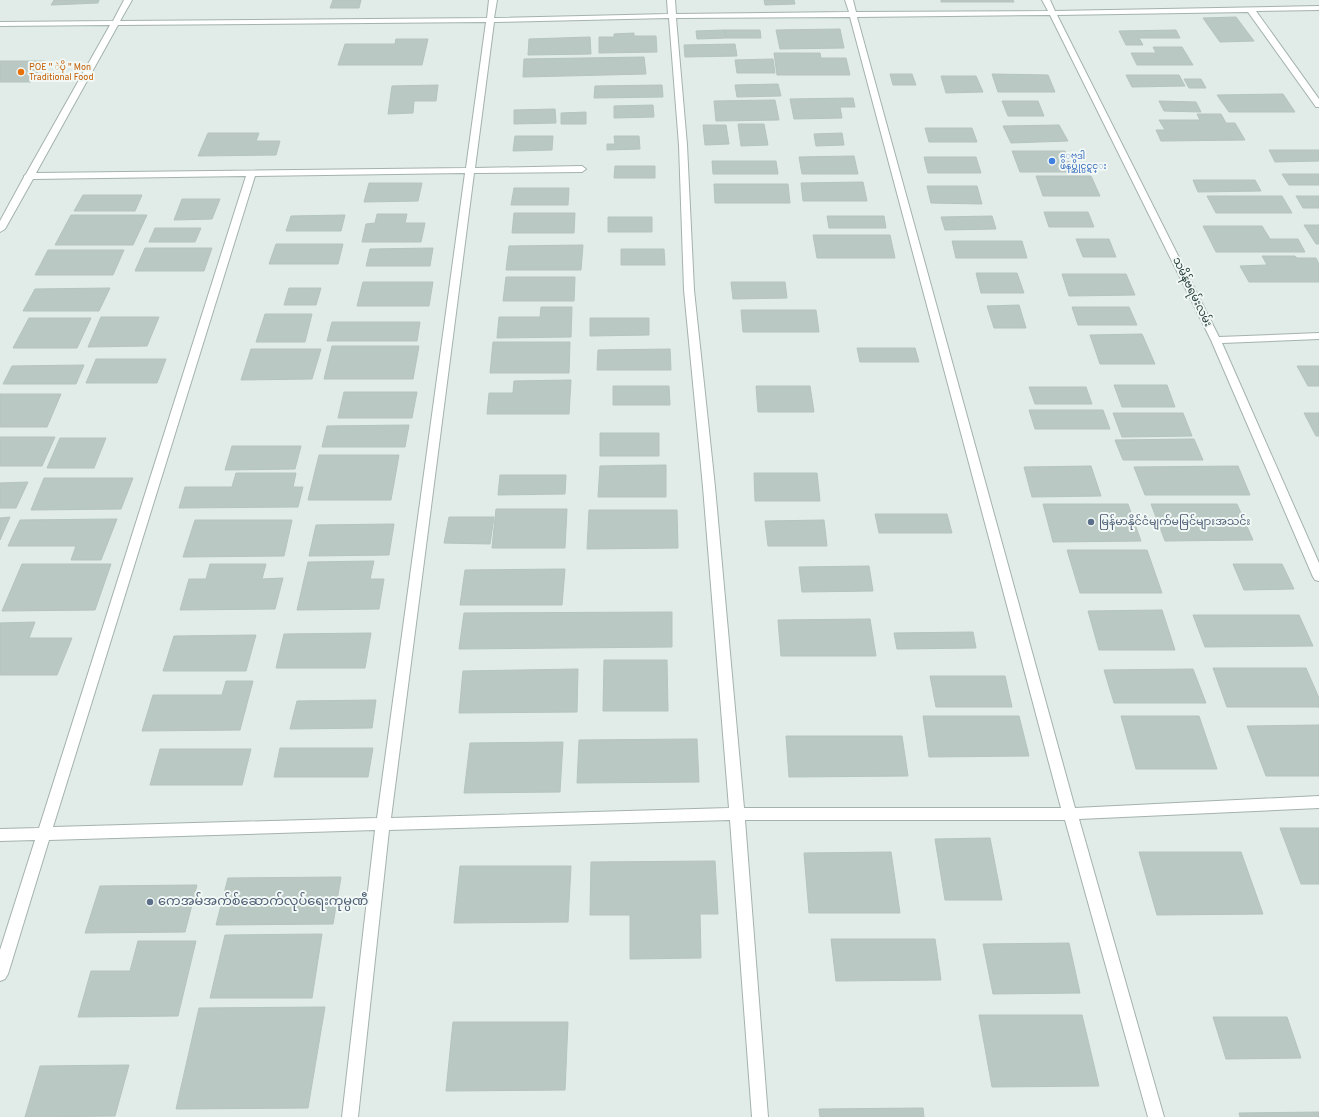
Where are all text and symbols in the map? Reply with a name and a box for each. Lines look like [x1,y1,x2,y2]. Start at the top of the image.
place label: POE " ဲပို " Mon Traditional Food [29,60,94,83]
marker: POE " ဲပို " Mon Traditional Food [16,67,26,77]
place label: ေဗဒါ ဖိနပ္ဆိုင္ပင္ရင္း [1060,150,1107,173]
marker: ေဗဒါ ဖိနပ္ဆိုင္ပင္ရင္း [1047,156,1057,166]
street label: သမိန်ဗရမ်းလမ်း [1168,254,1216,330]
place label: မြန်မာနိုင်ငံမျက်မမြင်များအသင်း [1099,514,1250,530]
marker: မြန်မာနိုင်ငံမျက်မမြင်များအသင်း [1086,517,1096,527]
place label: ကေအမ်အက်စ်ဆောက်လုပ်ရေးကုမ္ပဏီ [158,892,368,911]
marker: ကေအမ်အက်စ်ဆောက်လုပ်ရေးကုမ္ပဏီ [145,897,155,907]

